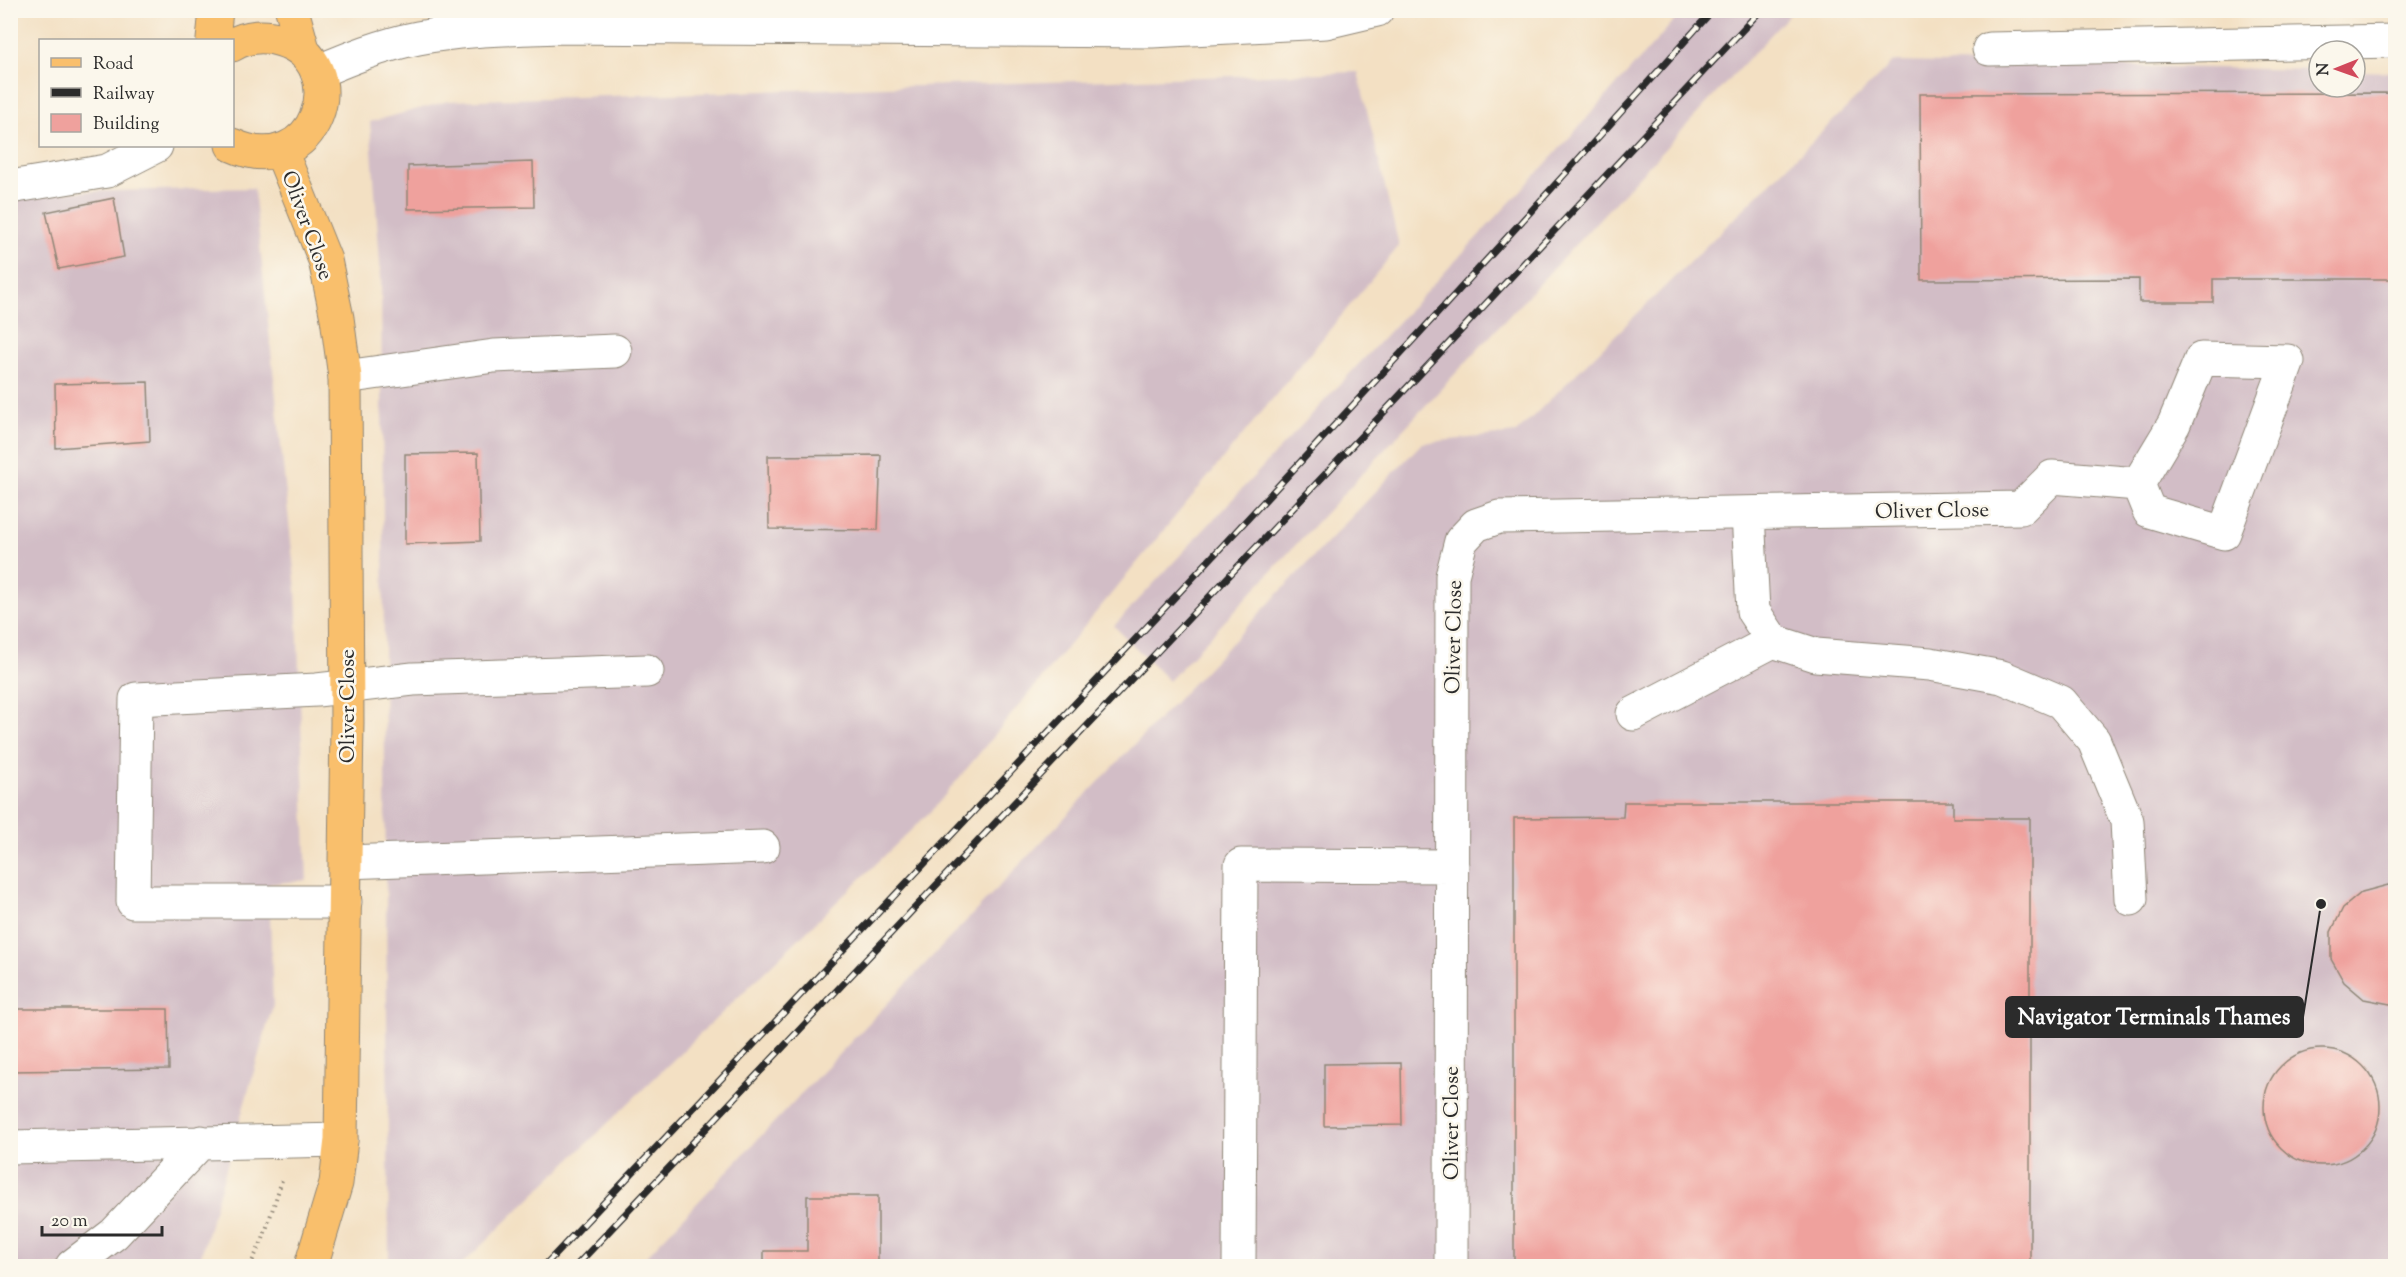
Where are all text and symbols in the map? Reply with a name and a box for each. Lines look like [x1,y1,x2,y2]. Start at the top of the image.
legend [39,39,234,147]
north arrow [2307,39,2367,99]
text: Road [93,52,133,78]
text: N [2313,62,2336,76]
text: Railway [93,82,155,108]
text: Building [93,112,159,138]
street label: Oliver Close [272,167,340,285]
street label: Oliver Close [1875,496,1989,528]
street label: Oliver Close [1439,580,1471,694]
street label: Oliver Close [334,649,364,763]
callout: Navigator Terminals Thames [2006,997,2303,1037]
text: Navigator Terminals Thames [2018,1003,2291,1035]
street label: Oliver Close [1438,1066,1468,1180]
scale bar [42,1199,162,1237]
text: 20 m [51,1209,88,1235]

